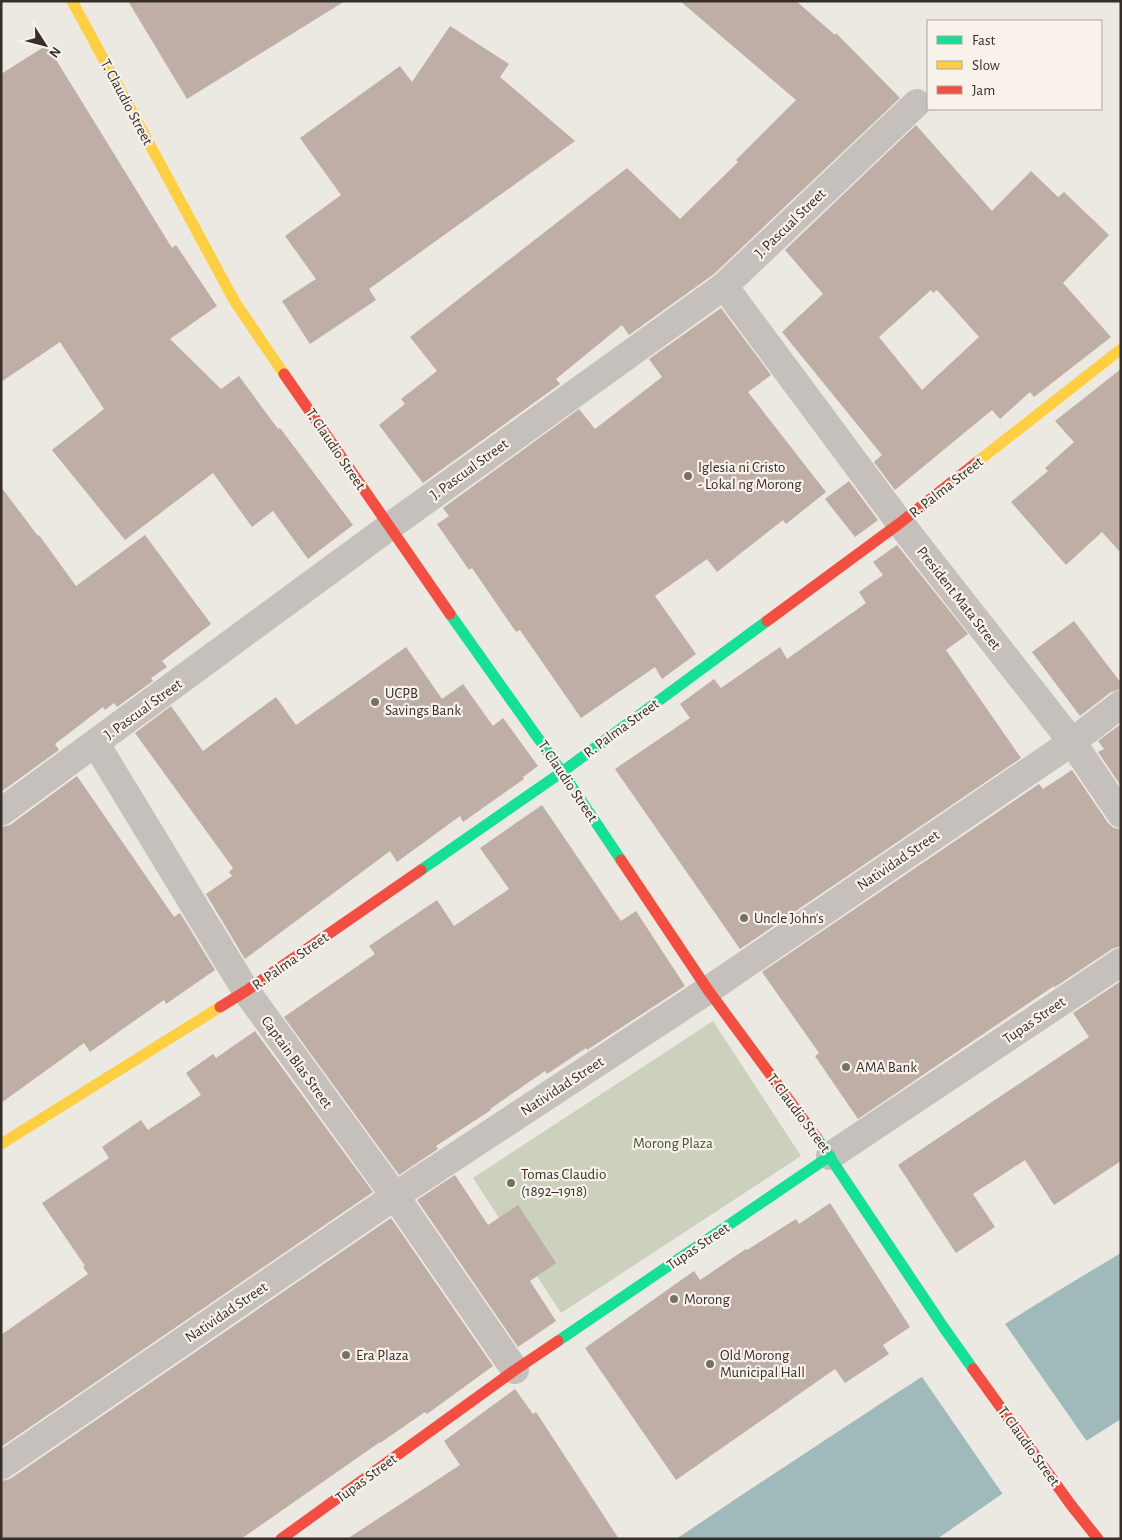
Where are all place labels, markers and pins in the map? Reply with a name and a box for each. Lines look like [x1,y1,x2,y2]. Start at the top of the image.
place label: Iglesia ni Cristo - Lokal ng Morong [698,460,802,492]
marker: Iglesia ni Cristo - Lokal ng Morong [682,470,694,482]
place label: UCPB Savings Bank [385,686,461,718]
marker: UCPB Savings Bank [369,696,381,708]
place label: Uncle John's [754,911,824,926]
marker: Uncle John's [738,912,750,924]
place label: AMA Bank [856,1060,917,1075]
marker: AMA Bank [840,1061,852,1073]
place label: Tomas Claudio (1892–1918) [521,1167,606,1199]
marker: Tomas Claudio (1892–1918) [505,1177,517,1189]
place label: Morong [684,1292,731,1307]
marker: Morong [668,1293,680,1305]
place label: Era Plaza [356,1348,409,1363]
place label: Old Morong Municipal Hall [720,1348,805,1380]
marker: Era Plaza [340,1349,352,1361]
marker: Old Morong Municipal Hall [704,1358,716,1370]

